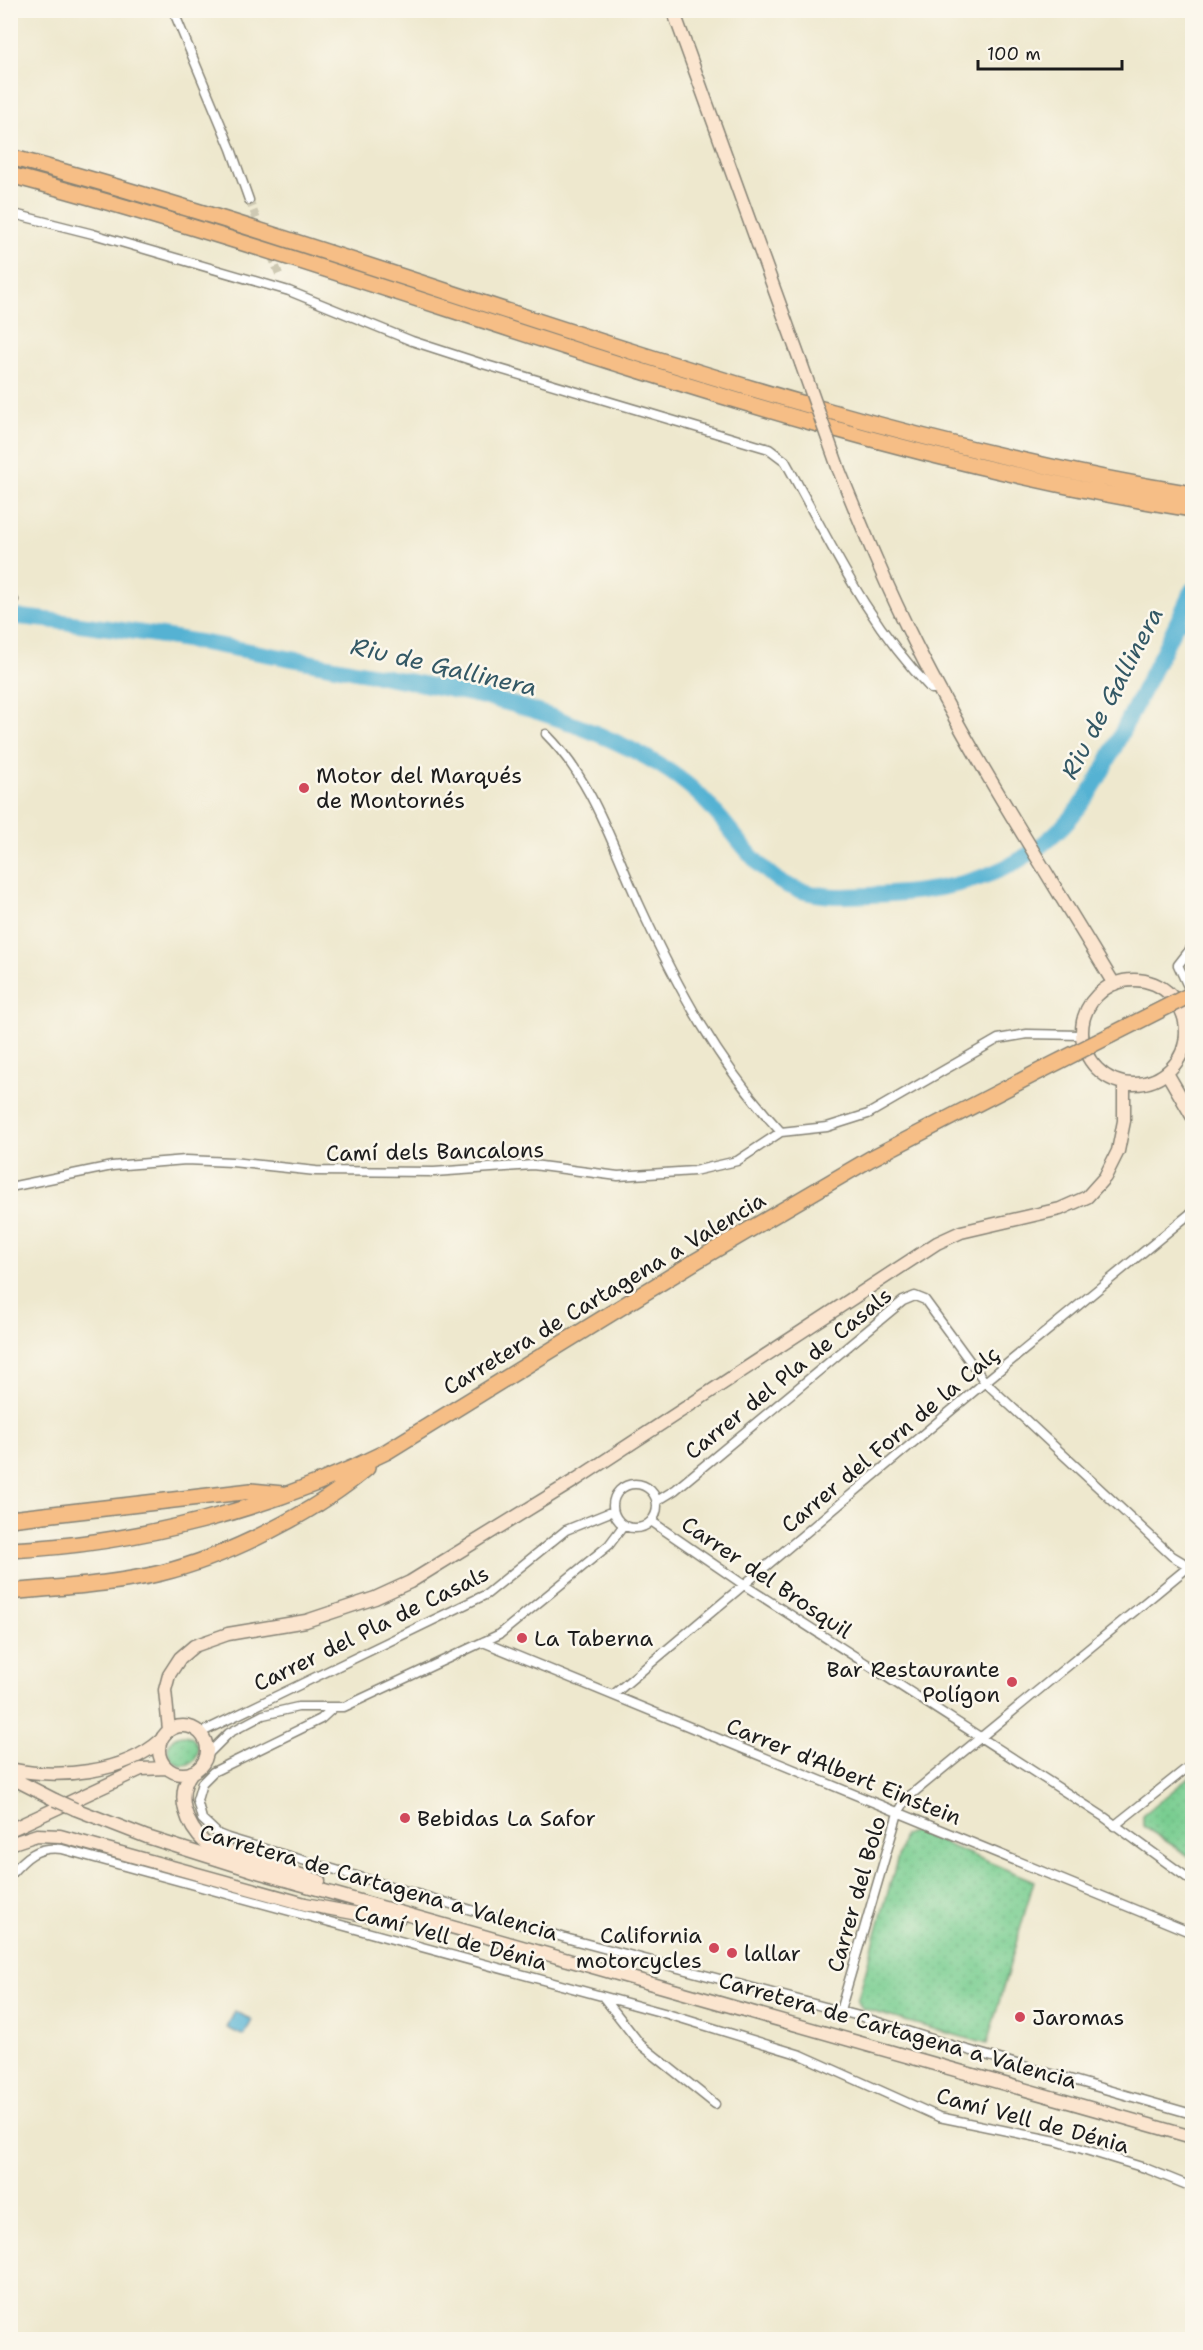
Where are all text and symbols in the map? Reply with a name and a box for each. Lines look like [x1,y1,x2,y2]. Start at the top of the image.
scale bar [978,33,1122,71]
text: 100 m [987,42,1041,66]
water label: Riu de Gallinera [1053,602,1171,784]
water label: Riu de Gallinera [348,630,540,704]
place label: Motor del Marqués de Montornés [316,761,522,815]
marker: Motor del Marqués de Montornés [297,781,311,795]
street label: Camí dels Bancalons [326,1135,544,1168]
street label: Carretera de Cartagena a Valencia [438,1185,771,1401]
street label: Carrer del Pla de Casals [679,1281,898,1466]
street label: Carrer del Forn de la Calç [775,1339,1006,1539]
street label: Carrer del Brosquil [676,1510,858,1645]
street label: Carrer del Pla de Casals [249,1559,494,1698]
place label: La Taberna [534,1624,653,1653]
marker: La Taberna [515,1631,529,1645]
place label: Bar Restaurante Polígon [826,1655,1000,1709]
marker: Bar Restaurante Polígon [1005,1675,1019,1689]
street label: Carrer d'Albert Einstein [722,1711,965,1832]
place label: Bebidas La Safor [417,1804,596,1833]
marker: Bebidas La Safor [398,1811,412,1825]
street label: Carrer del Bolo [820,1813,893,1976]
street label: Carretera de Cartagena a Valencia [196,1817,562,1948]
street label: Camí Vell de Dénia [351,1898,551,1977]
place label: California motorcycles [576,1921,702,1975]
place label: lallar [744,1939,801,1968]
marker: California motorcycles [707,1941,721,1955]
marker: lallar [725,1946,739,1960]
street label: Carretera de Cartagena a Valencia [715,1965,1081,2096]
place label: Jaromas [1032,2003,1124,2032]
marker: Jaromas [1013,2010,1027,2024]
street label: Camí Vell de Dénia [933,2081,1133,2160]

